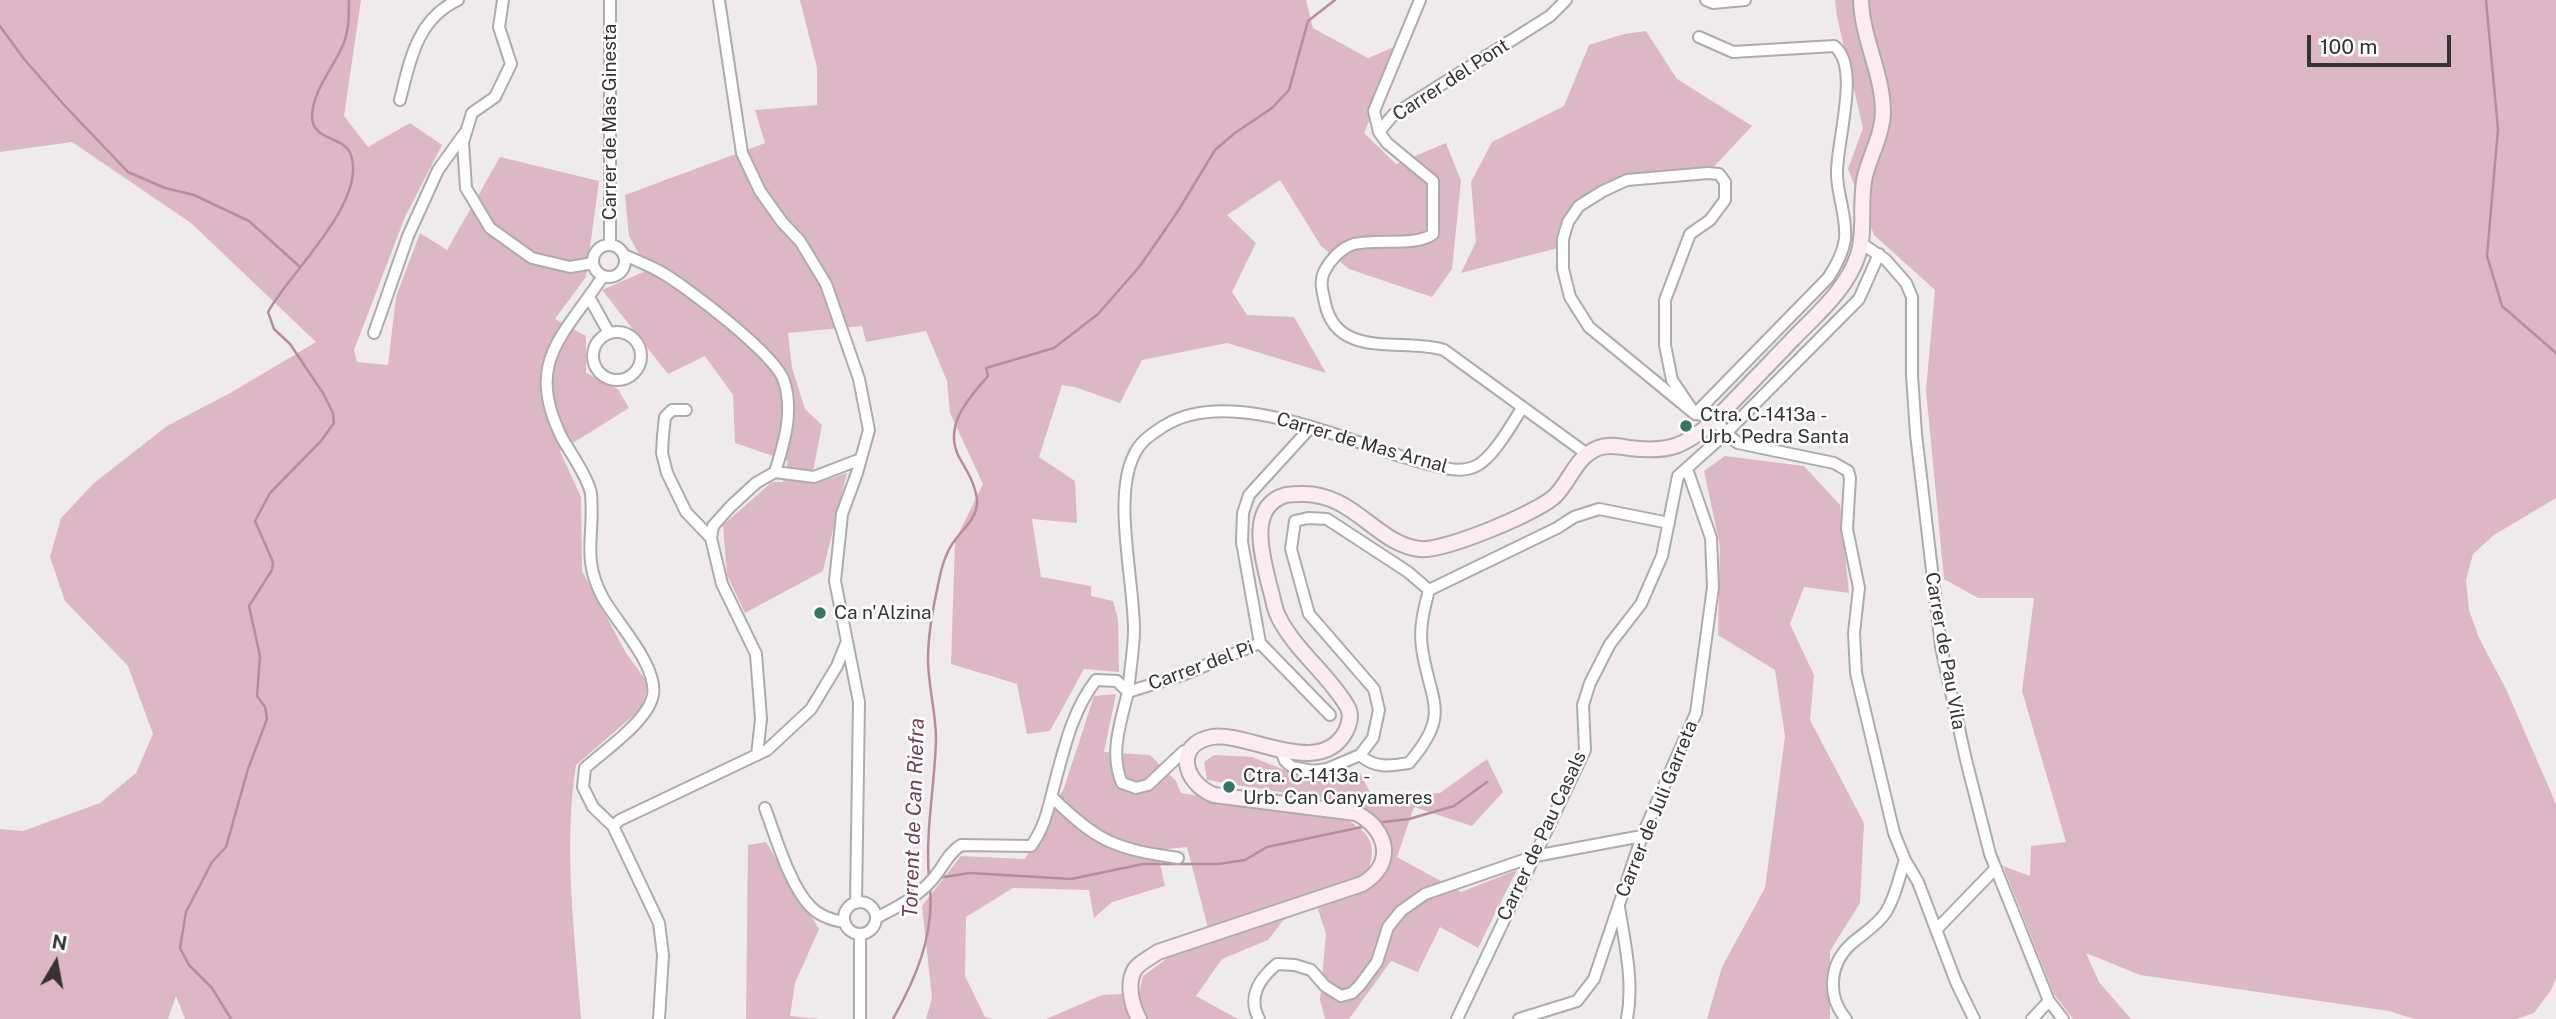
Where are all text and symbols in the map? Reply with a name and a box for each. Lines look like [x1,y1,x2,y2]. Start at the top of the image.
scale bar [2311,21,2454,65]
street label: Carrer de Mas Ginesta [599,24,621,220]
street label: Carrer del Pont [1389,34,1513,126]
text: 100 m [2320,34,2377,59]
place label: Ctra. C-1413a - Urb. Pedra Santa [1700,404,1849,448]
street label: Carrer de Mas Arnal [1274,408,1450,478]
marker: Ctra. C-1413a - Urb. Pedra Santa [1678,418,1694,434]
street label: Carrer de Pau Vila [1920,570,1970,732]
place label: Ca n'Alzina [834,602,931,624]
marker: Ca n'Alzina [812,605,828,621]
street label: Carrer del Pi [1145,636,1257,696]
street label: Carrer de Juli Garreta [1611,717,1703,901]
water label: Torrent de Can Riefra [898,718,930,918]
street label: Carrer de Pau Casals [1493,748,1591,924]
place label: Ctra. C-1413a - Urb. Can Canyameres [1243,765,1432,809]
marker: Ctra. C-1413a - Urb. Can Canyameres [1221,779,1237,795]
north arrow [21,928,91,998]
text: N [50,930,69,954]

